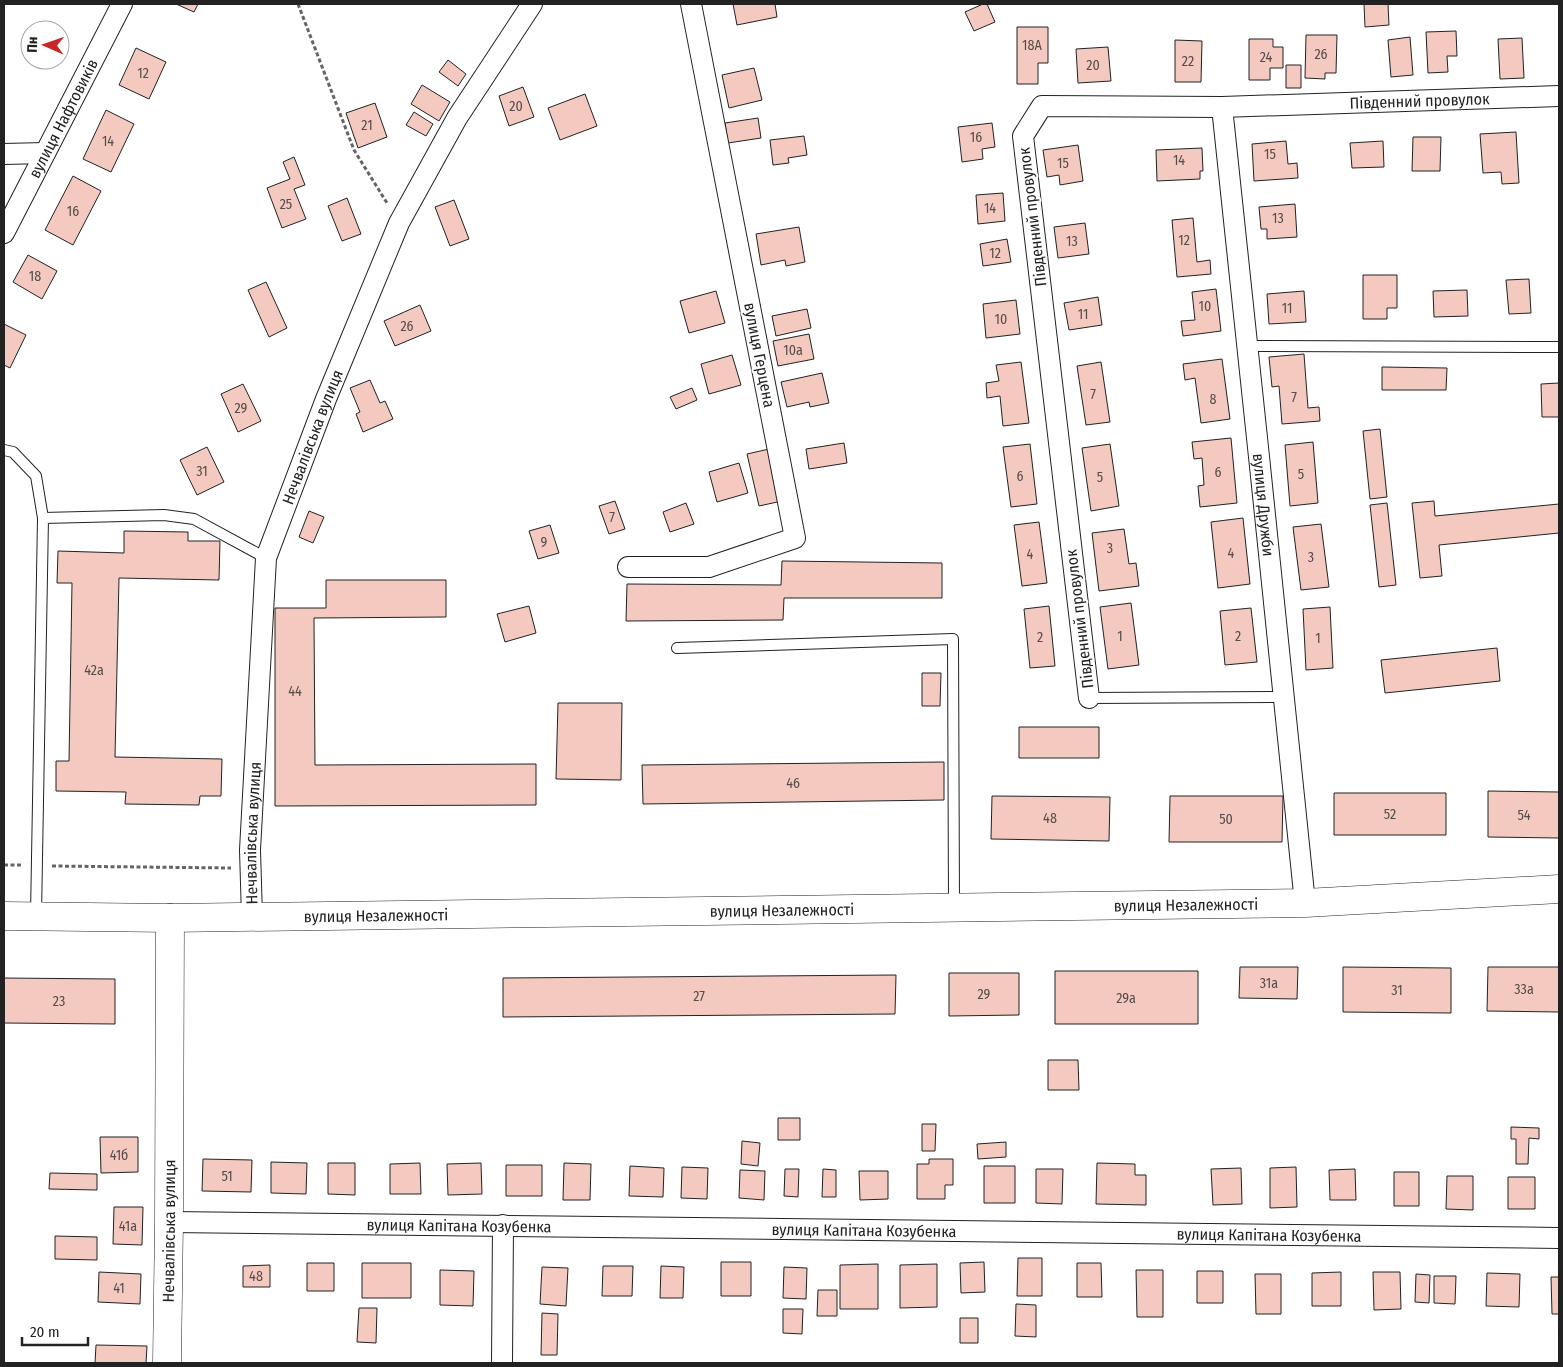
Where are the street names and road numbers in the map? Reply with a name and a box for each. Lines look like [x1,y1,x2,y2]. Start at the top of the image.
street label: вулиця Нафтовиків [25,56,102,181]
street label: Південний провулок [1349,89,1490,113]
street label: Південний провулок [1014,146,1050,288]
street label: вулиця Герцена [740,301,779,409]
street label: Нечвалівська вулиця [278,367,347,507]
street label: вулиця Дружби [1249,452,1278,557]
street label: Південний провулок [1061,548,1097,690]
street label: Нечвалівська вулиця [241,761,265,905]
street label: вулиця Незалежності [1114,895,1258,916]
street label: вулиця Незалежності [710,900,854,921]
street label: вулиця Незалежності [304,905,448,926]
street label: Нечвалівська вулиця [159,1160,179,1302]
street label: вулиця Капітана Козубенка [366,1215,552,1236]
street label: вулиця Капітана Козубенка [771,1220,957,1241]
street label: вулиця Капітана Козубенка [1176,1225,1362,1246]

